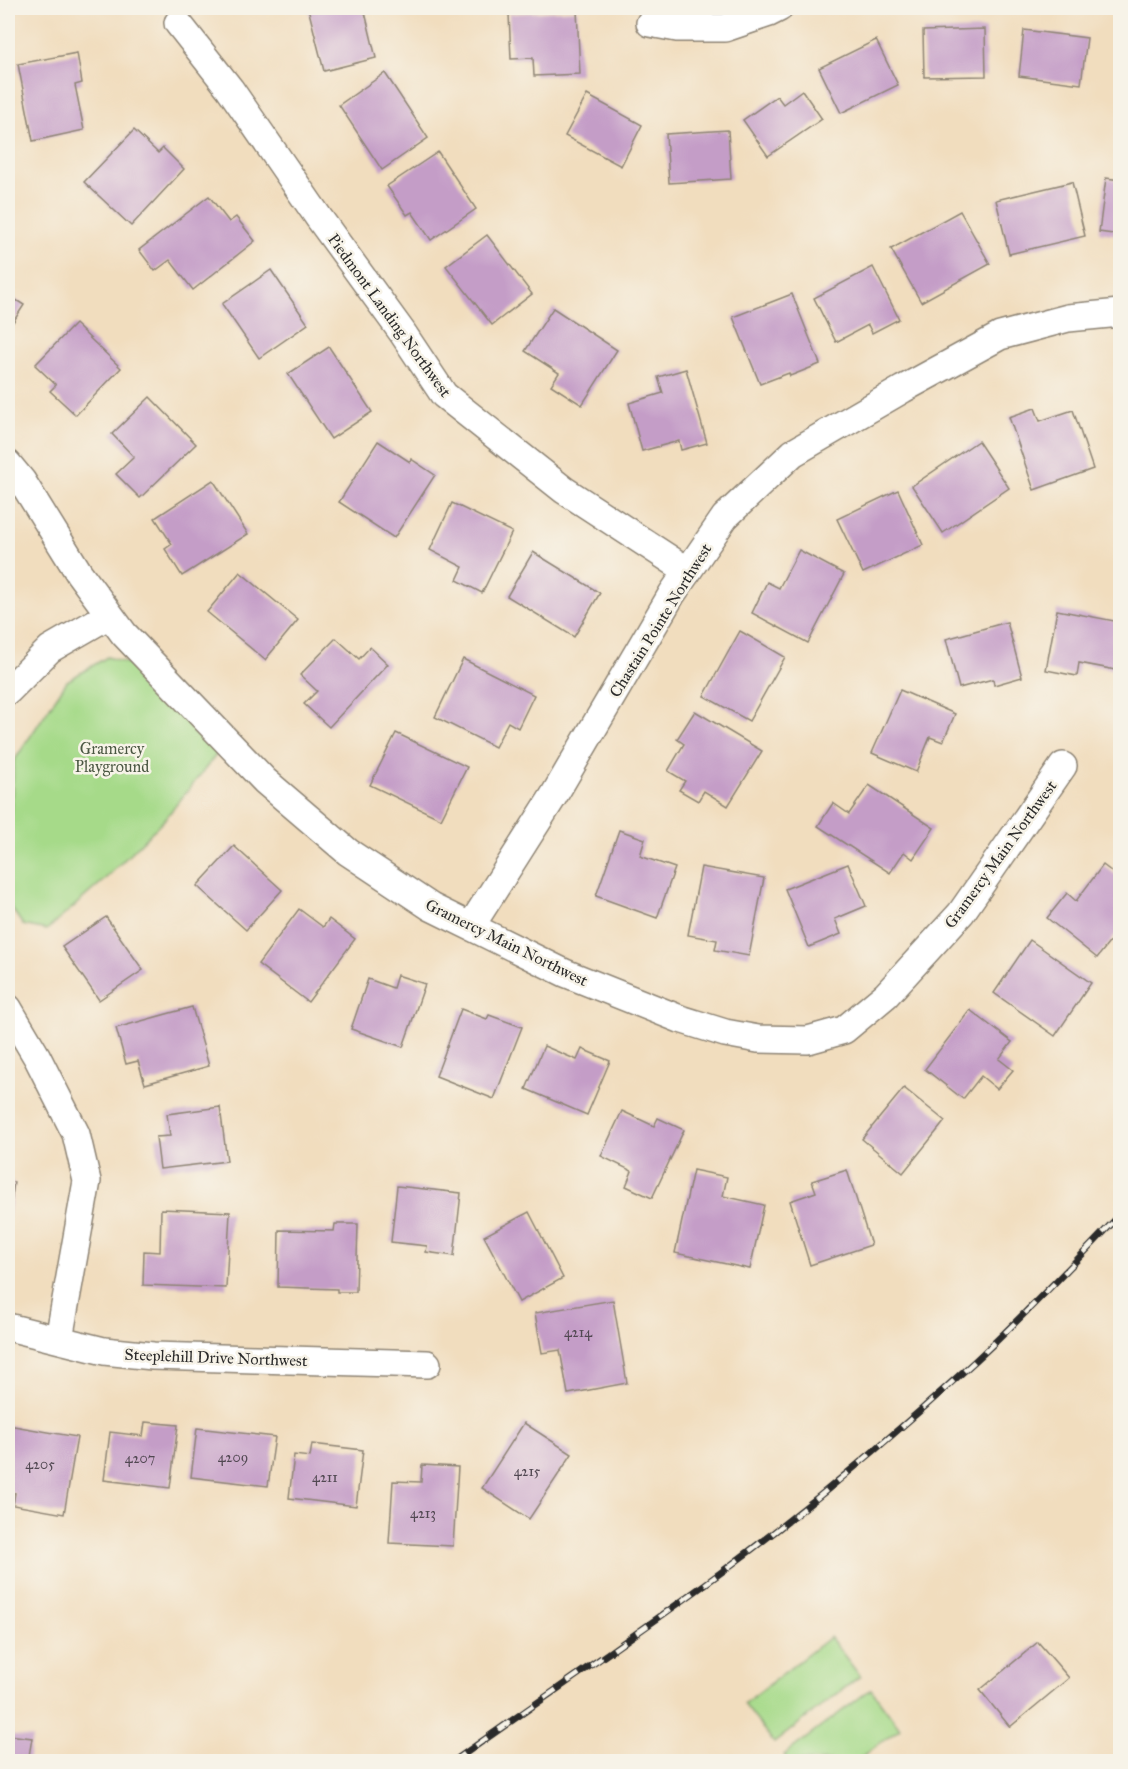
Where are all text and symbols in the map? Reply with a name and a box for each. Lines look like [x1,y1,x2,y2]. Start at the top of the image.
street label: Piedmont Landing Northwest [323,230,455,401]
street label: Chastain Pointe Northwest [605,540,716,700]
park label: Gramercy Playground [75,739,149,777]
street label: Gramercy Main Northwest [940,776,1061,932]
street label: Gramercy Main Northwest [423,895,591,990]
house number: 4214 [564,1324,593,1341]
street label: Steeplehill Drive Northwest [124,1345,308,1370]
house number: 4209 [218,1449,248,1466]
house number: 4207 [125,1450,155,1467]
house number: 4205 [25,1456,55,1473]
house number: 4215 [514,1463,541,1480]
house number: 4211 [312,1469,338,1486]
house number: 4213 [410,1505,436,1522]

